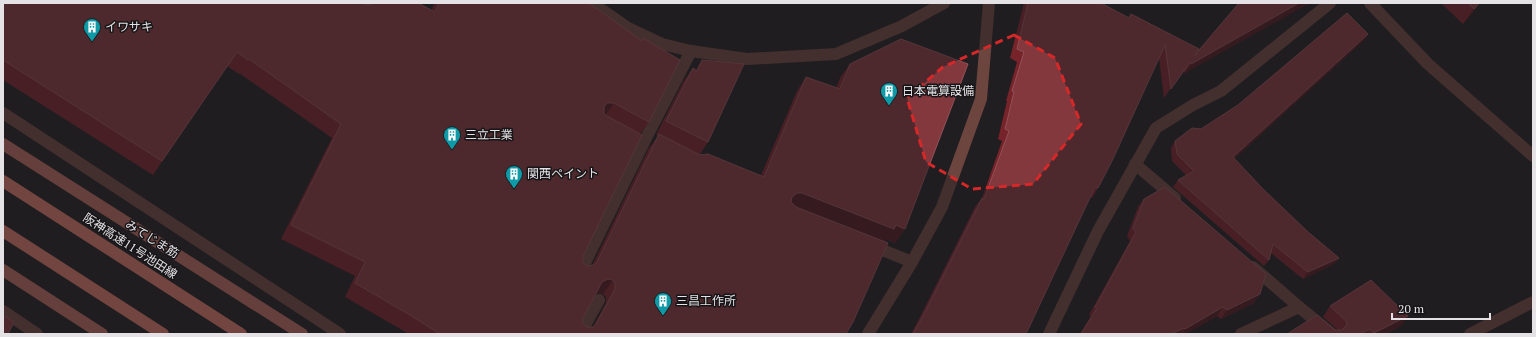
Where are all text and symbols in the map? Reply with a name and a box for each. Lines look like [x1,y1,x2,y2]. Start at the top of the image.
building icon: イワサキ [82,17,102,42]
place label: イワサキ [105,19,153,34]
building icon: 日本電算設備 [879,81,899,106]
place label: 日本電算設備 [902,83,974,98]
building icon: 三立工業 [442,125,462,150]
place label: 三立工業 [465,127,513,142]
building icon: 関西ペイント [504,164,524,189]
place label: 関西ペイント [527,166,599,181]
street label: 阪神高速11号池田線 [81,210,180,281]
street label: みてじま筋 [123,216,182,261]
building icon: 三昌工作所 [653,291,673,316]
place label: 三昌工作所 [676,293,736,308]
scale bar [1392,295,1490,321]
text: 20 m [1398,301,1425,316]

